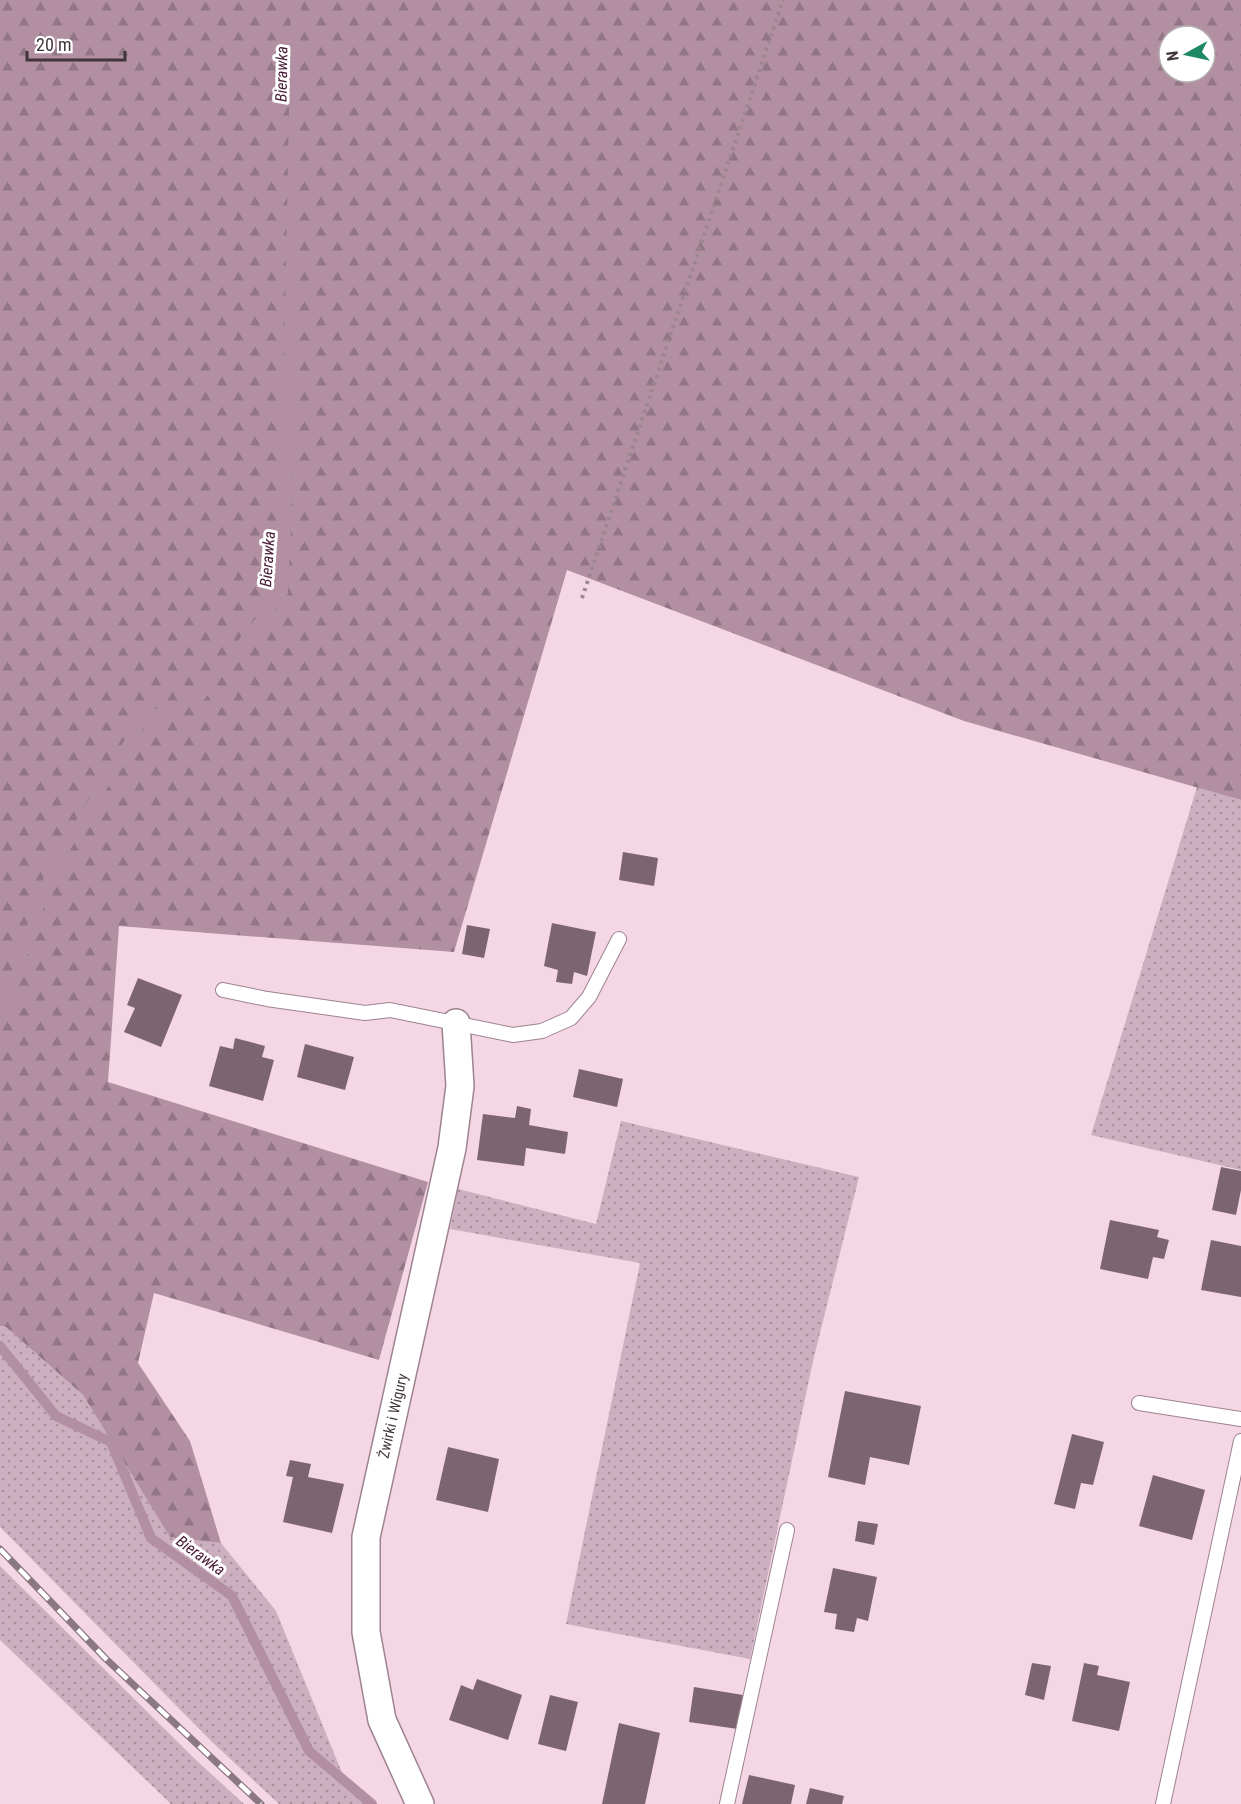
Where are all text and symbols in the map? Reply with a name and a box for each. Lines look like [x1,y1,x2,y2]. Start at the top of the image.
scale bar [27,24,124,62]
north arrow [1157,24,1217,84]
text: 20 m [36,34,71,55]
water label: Bierawka [272,46,291,102]
text: N [1163,50,1183,62]
water label: Bierawka [256,531,279,587]
street label: Żwirki i Wigury [375,1372,411,1460]
water label: Bierawka [173,1531,229,1579]

